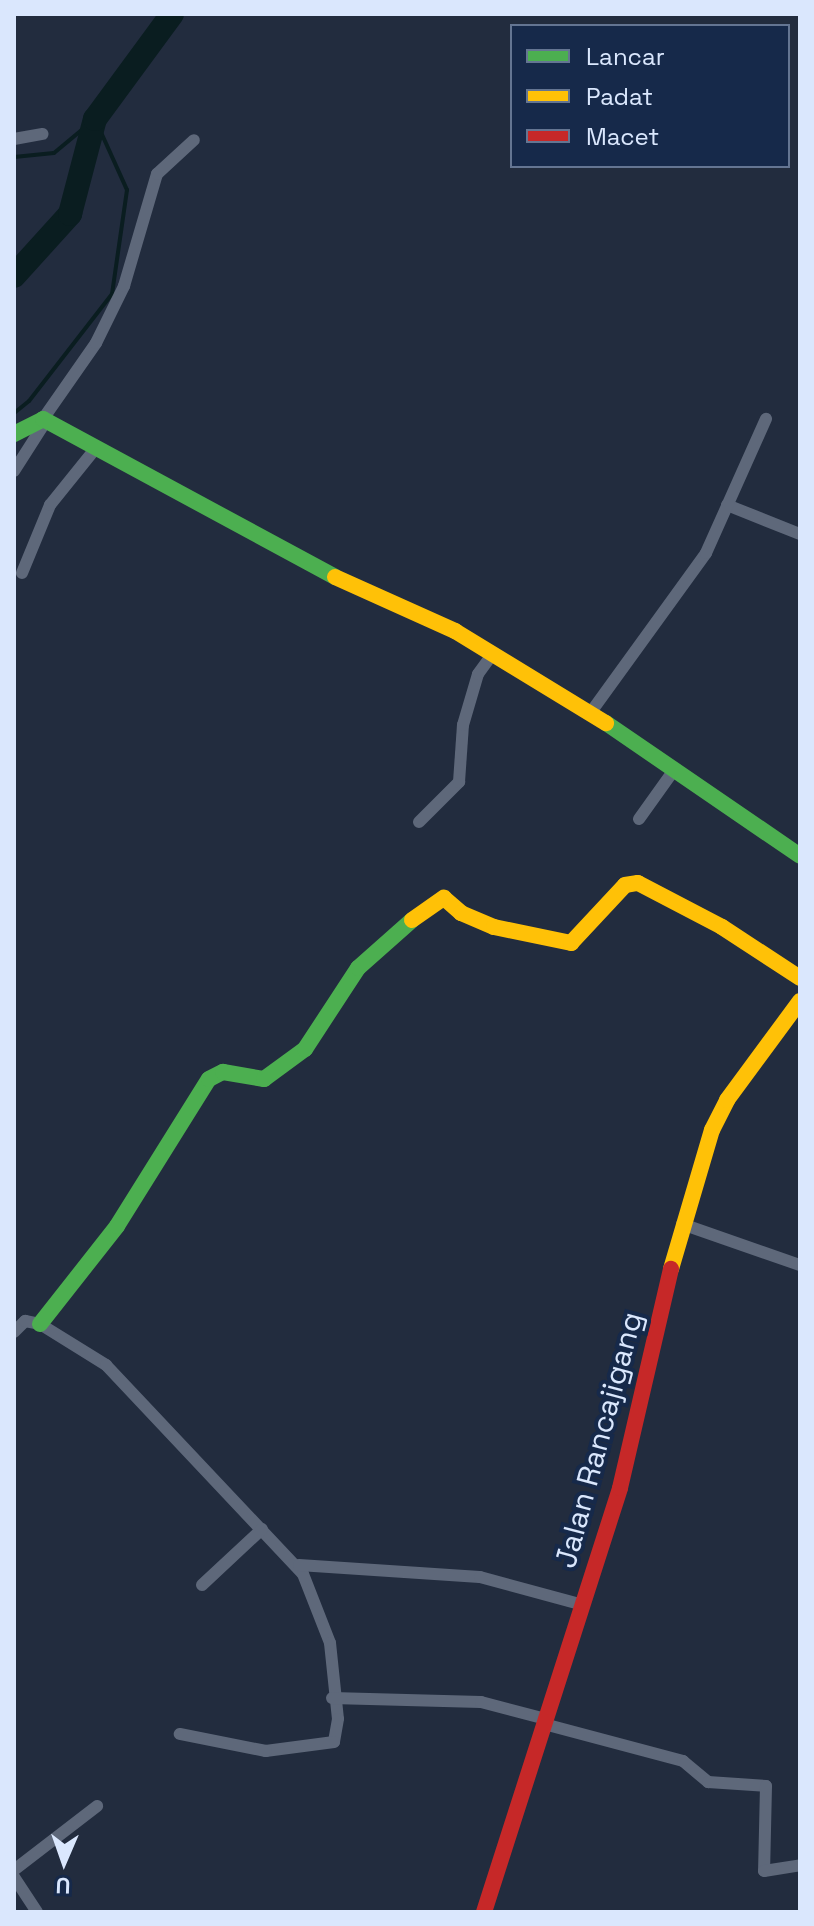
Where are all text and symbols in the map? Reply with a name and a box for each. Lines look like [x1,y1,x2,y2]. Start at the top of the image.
legend [510,24,790,168]
text: Lancar [586,41,665,72]
text: Padat [586,81,653,112]
text: Macet [586,121,659,152]
street label: Jalan Rancajigang [547,1308,651,1572]
north arrow [24,1822,104,1902]
text: U [55,1872,71,1900]

